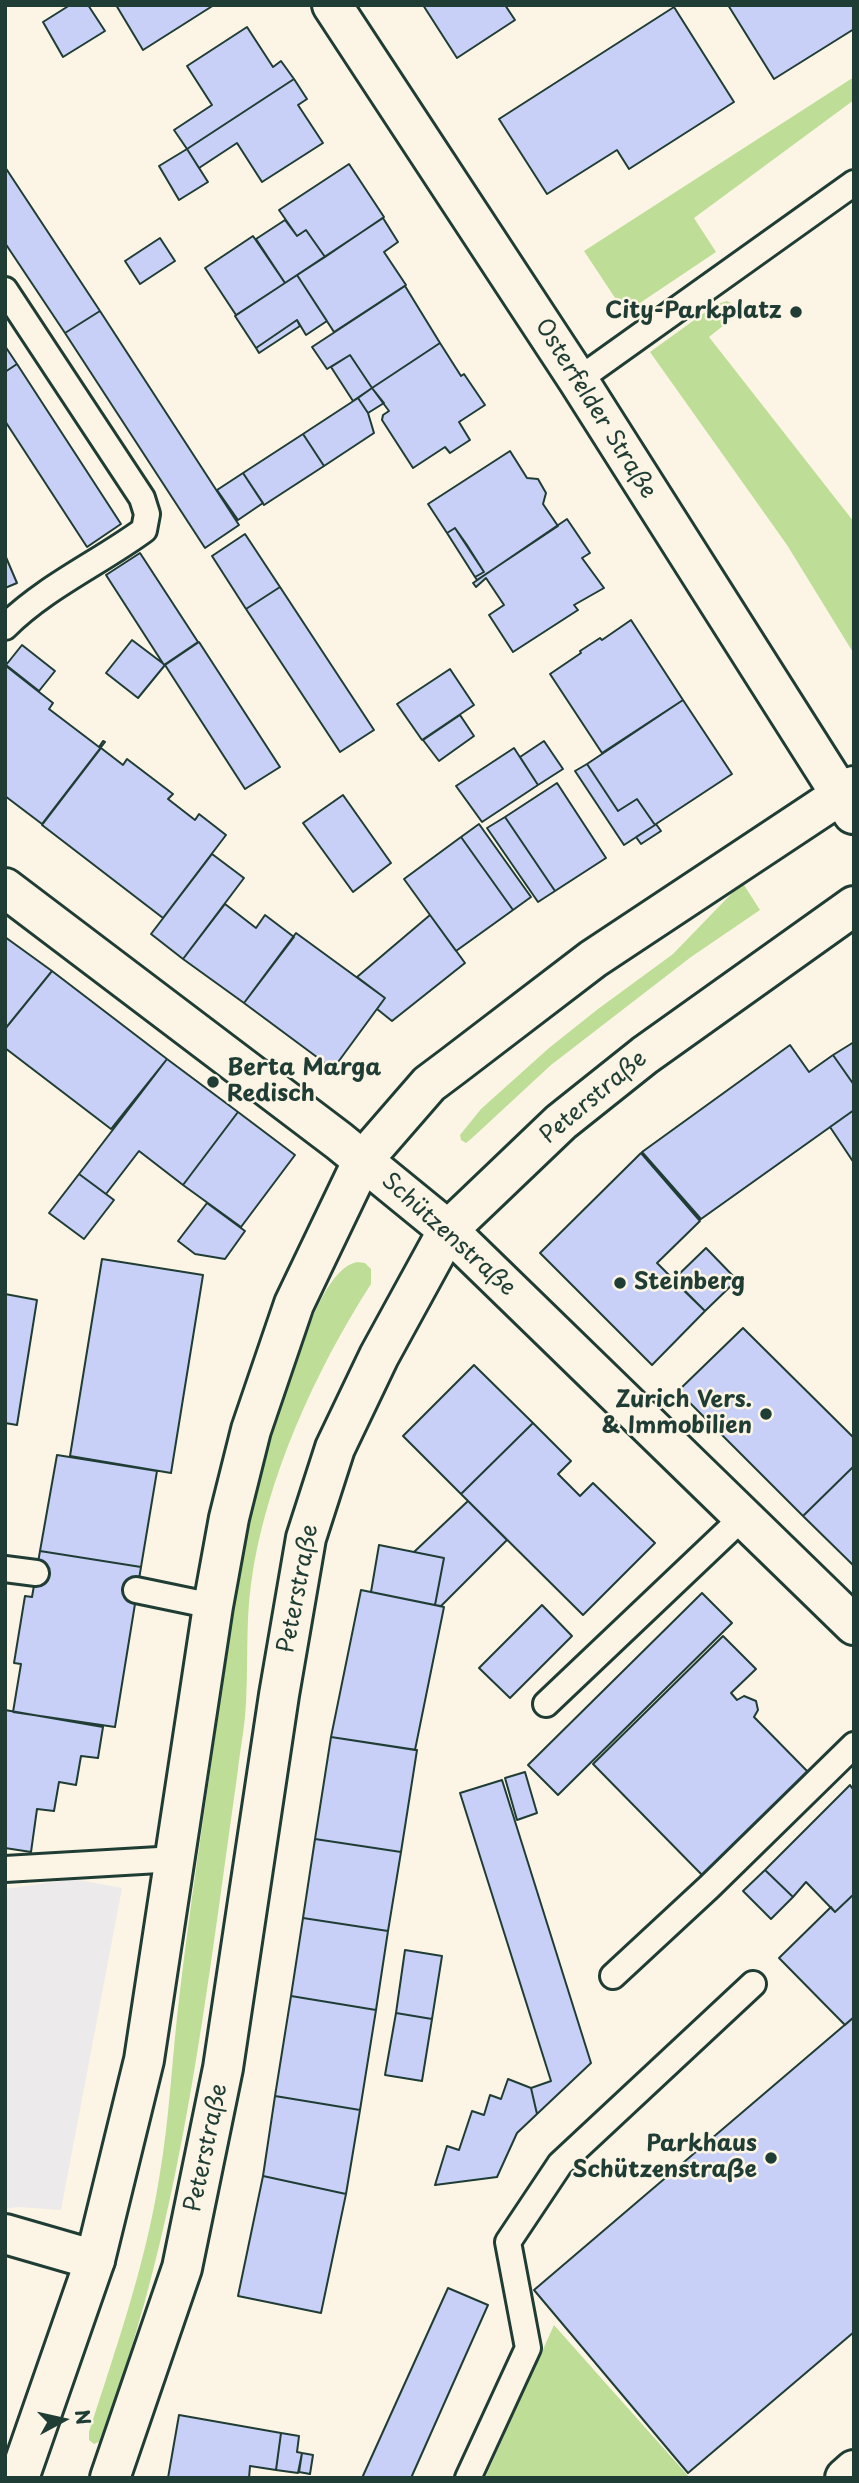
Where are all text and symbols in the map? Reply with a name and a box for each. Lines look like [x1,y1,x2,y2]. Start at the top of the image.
place label: City-Parkplatz [605,298,782,326]
marker: City-Parkplatz [788,304,804,320]
street label: Osterfelder Straße [528,314,662,504]
street label: Peterstraße [535,1045,653,1151]
place label: Berta Marga Redisch [227,1055,381,1109]
marker: Berta Marga Redisch [205,1074,221,1090]
street label: Schützenstraße [375,1167,521,1303]
place label: Steinberg [634,1269,745,1297]
marker: Steinberg [612,1275,628,1291]
place label: Zurich Vers. & Immobilien [602,1387,752,1441]
marker: Zurich Vers. & Immobilien [758,1406,774,1422]
street label: Peterstraße [273,1522,325,1656]
street label: Peterstraße [180,2081,234,2215]
place label: Parkhaus Schützenstraße [572,2131,757,2185]
marker: Parkhaus Schützenstraße [763,2150,779,2166]
north arrow [28,2385,98,2455]
text: N [69,2408,99,2426]

